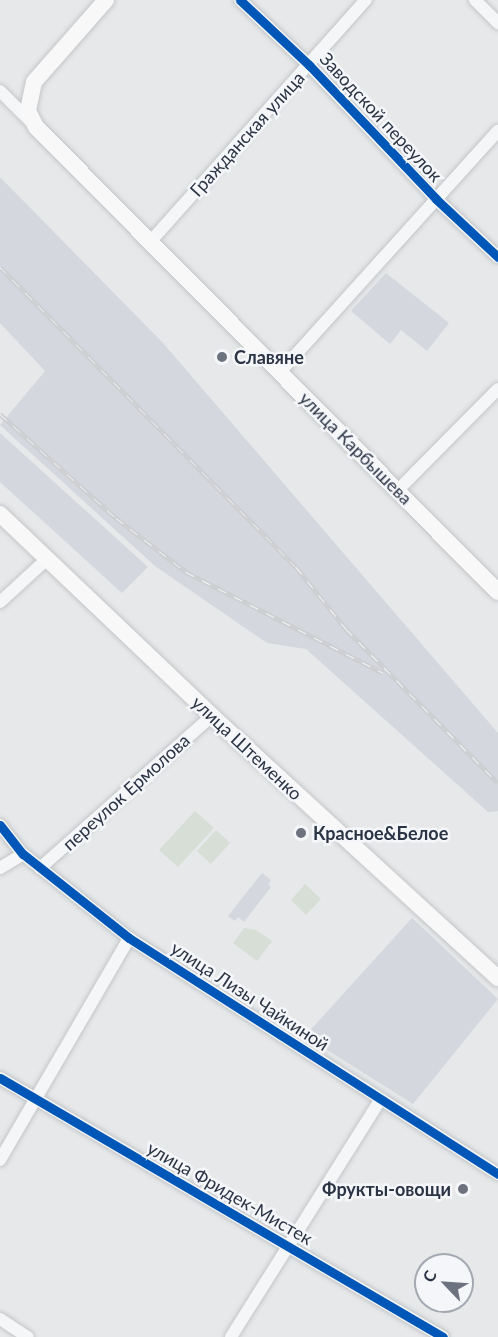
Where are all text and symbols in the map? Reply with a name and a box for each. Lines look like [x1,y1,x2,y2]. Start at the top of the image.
street label: Заводской переулок [315,48,447,186]
street label: Гражданская улица [185,67,309,201]
place label: Славяне [234,346,304,368]
marker: Славяне [215,350,229,364]
street label: улица Карбышева [295,387,417,509]
street label: улица Штеменко [187,691,307,805]
street label: переулок Ермолова [58,729,194,855]
place label: Красное&Белое [313,822,448,844]
marker: Красное&Белое [294,826,308,840]
street label: улица Лизы Чайкиной [167,937,333,1055]
street label: улица Фридек-Мистек [143,1137,317,1249]
place label: Фрукты-овощи [322,1178,451,1200]
marker: Фрукты-овощи [456,1182,470,1196]
north arrow [414,1253,474,1313]
text: С [418,1267,440,1285]

